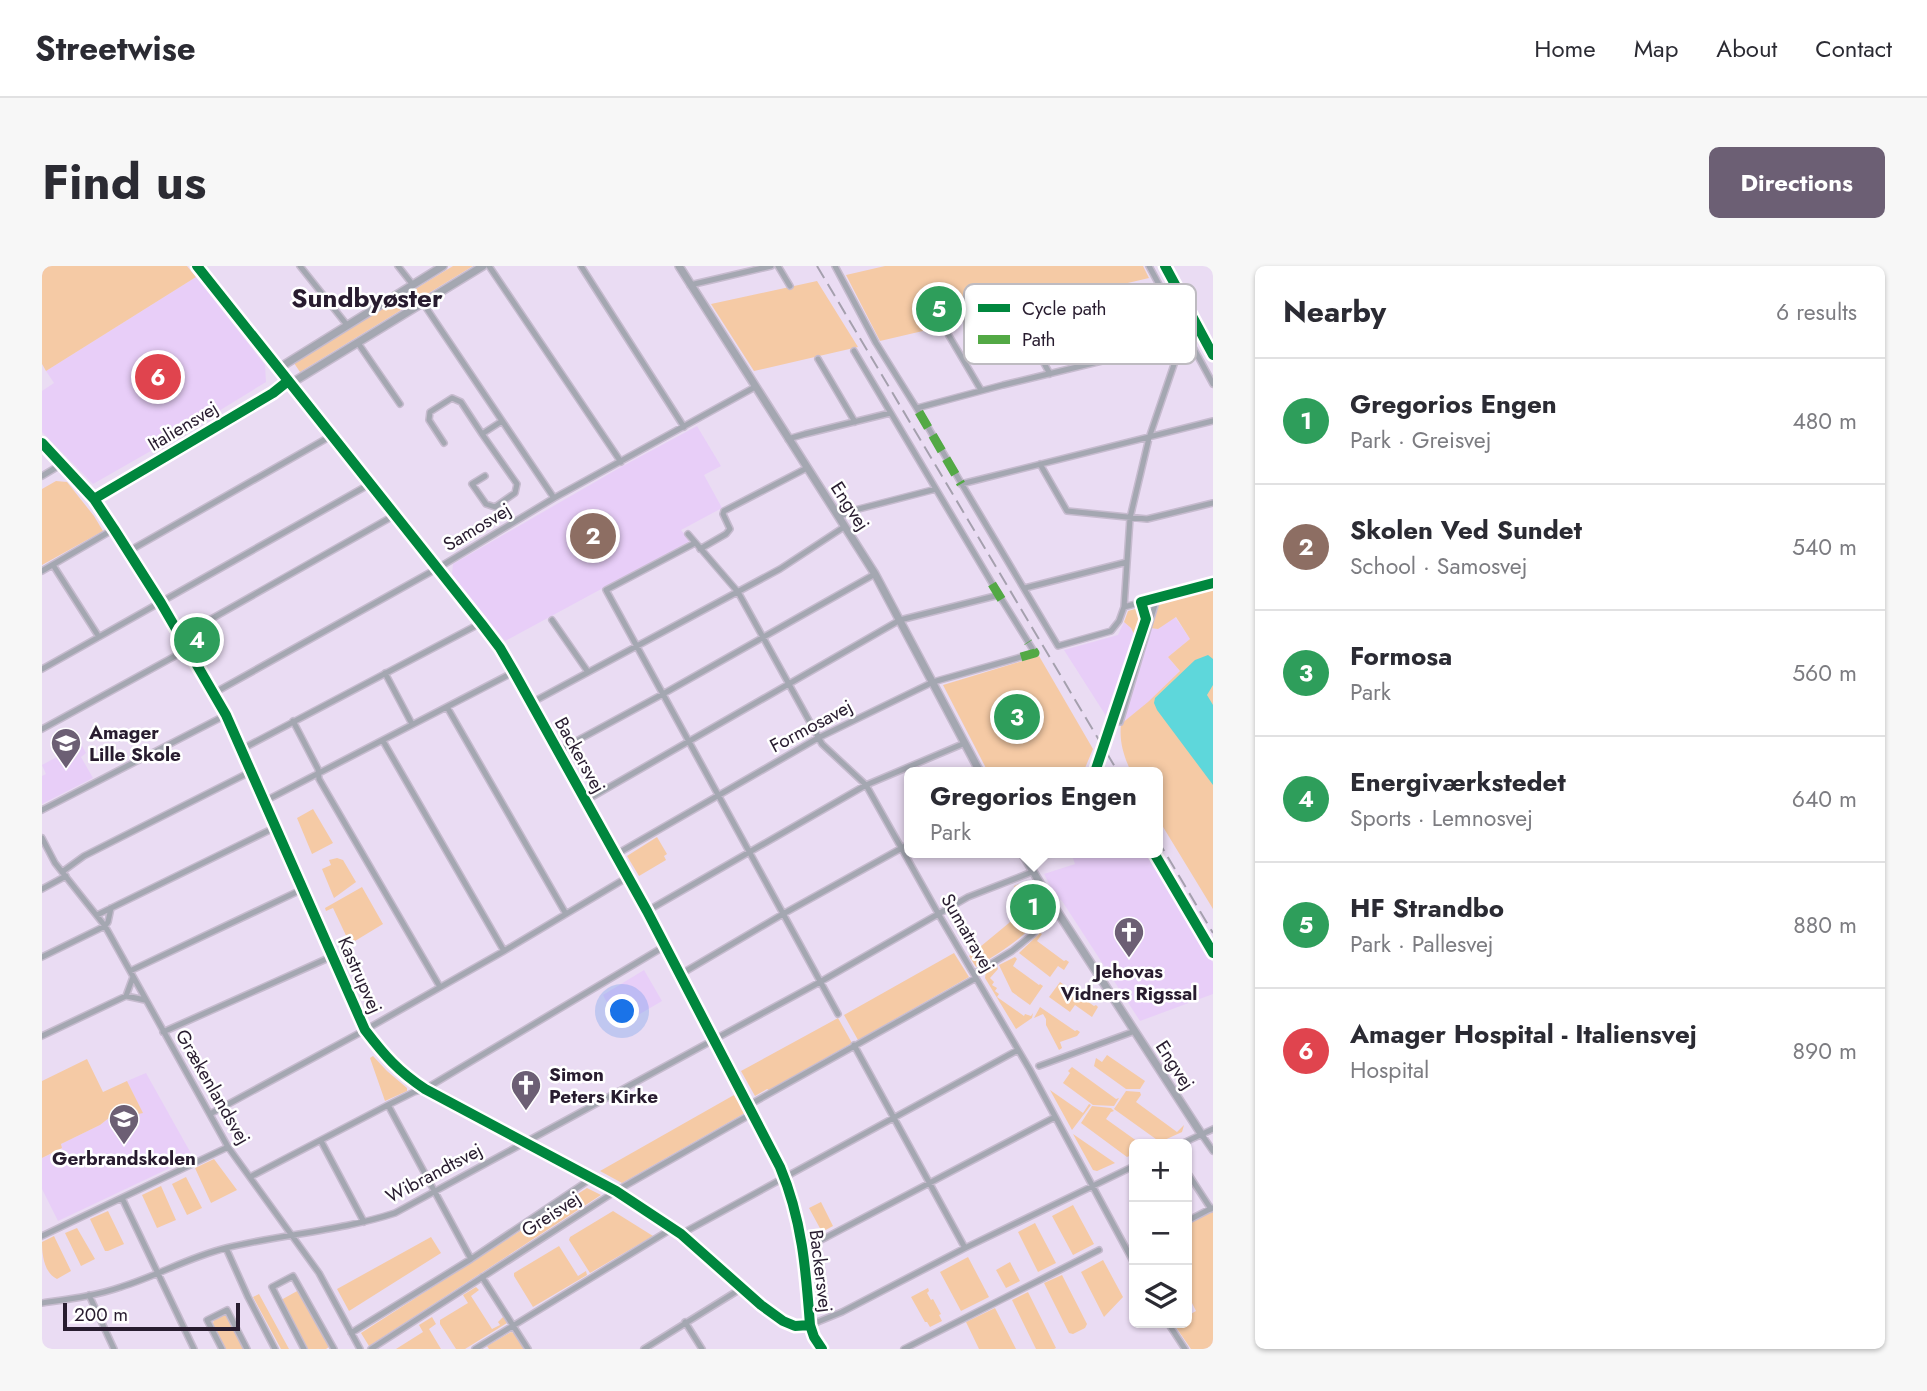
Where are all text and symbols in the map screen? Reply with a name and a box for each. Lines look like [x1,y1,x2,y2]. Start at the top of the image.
text: Streetwise [35,25,196,72]
text: Home [1534,31,1596,66]
text: Map [1634,31,1678,66]
text: About [1716,31,1777,66]
text: Contact [1815,31,1892,66]
text: Find us [42,147,206,217]
button: Directions [1709,147,1885,218]
district label: Sundbyøster [291,279,443,317]
pin: 5 [916,283,962,335]
legend [964,284,1196,364]
text: Nearby [1283,290,1386,333]
text: Cycle path [1022,295,1107,322]
text: 6 results [1776,295,1857,329]
text: Path [1022,326,1056,353]
pin: 6 [135,351,181,403]
text: Gregorios Engen [1350,385,1557,423]
street label: Italiensvej [143,394,223,458]
text: 1 [1300,404,1312,438]
text: 480 m [1792,404,1857,438]
text: Park · Greisvej [1350,423,1491,457]
street label: Engvej [824,476,876,536]
street label: Samosvej [438,496,516,558]
pin: 2 [570,510,616,562]
text: Skolen Ved Sundet [1350,511,1582,549]
text: 2 [1298,530,1314,564]
text: 540 m [1792,530,1857,564]
text: School · Samosvej [1350,549,1527,583]
pin: 4 [174,614,220,666]
text: Formosa [1350,637,1452,675]
text: 3 [1299,656,1313,690]
text: 560 m [1792,656,1857,690]
text: Park [1350,675,1391,709]
pin: 3 [994,691,1040,743]
street label: Formosavej [765,693,857,759]
street label: Backersvej [548,712,612,798]
place label: Amager Lille Skole [88,719,181,768]
school or university icon: Amager Lille Skole [49,726,83,770]
text: Energiværkstedet [1350,763,1566,801]
popup [904,767,1163,858]
text: Gregorios Engen [930,777,1137,815]
text: 4 [1298,782,1314,816]
text: 640 m [1792,782,1857,816]
text: Sports · Lemnosvej [1350,801,1533,835]
text: Park [930,815,971,849]
pin: 1 [1010,881,1056,933]
street label: Sumatravej [935,889,1001,977]
text: HF Strandbo [1350,889,1504,927]
text: 5 [1299,908,1313,942]
text: 880 m [1793,908,1857,942]
church icon: Jehovas Vidners Rigssal [1112,915,1146,959]
text: Park · Pallesvej [1350,927,1494,961]
street label: Kastrupvej [331,932,389,1018]
place label: Jehovas Vidners Rigssal [1060,958,1197,1007]
your location [605,994,639,1028]
text: Amager Hospital - Italiensvej [1350,1015,1697,1053]
street label: Grækenlandsvej [169,1024,257,1150]
text: 6 [1298,1034,1314,1068]
text: 890 m [1793,1034,1857,1068]
street label: Engvej [1149,1035,1201,1095]
text: Hospital [1350,1053,1429,1087]
place label: Simon Peters Kirke [549,1061,658,1110]
church icon: Simon Peters Kirke [509,1068,543,1112]
school or university icon: Gerbrandskolen [107,1102,141,1146]
street label: Wibrandtsvej [381,1136,487,1210]
map controls [1129,1139,1192,1328]
button: + [1129,1139,1192,1202]
place label: Gerbrandskolen [52,1145,196,1172]
street label: Greisvej [516,1185,586,1243]
button: − [1129,1202,1192,1265]
street label: Backersvej [803,1228,839,1314]
button: layers [1129,1265,1192,1328]
scale bar [63,1300,240,1332]
text: 200 m [74,1301,128,1328]

